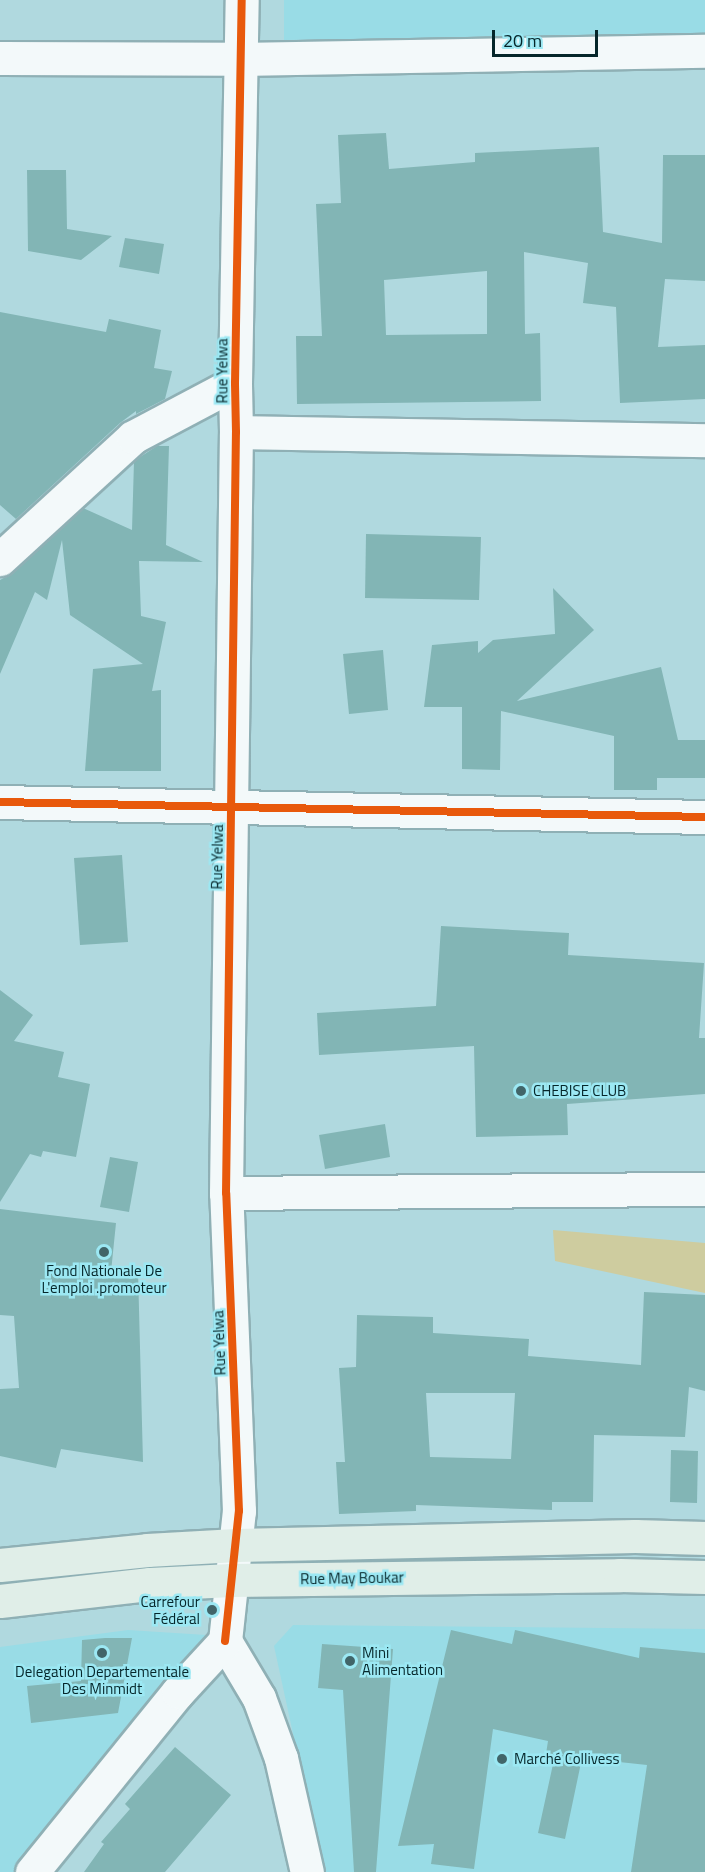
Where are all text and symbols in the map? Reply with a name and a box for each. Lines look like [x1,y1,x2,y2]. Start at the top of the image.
scale bar [495,18,602,56]
text: 20 m [503,27,542,54]
street label: Rue Yelwa [213,339,231,403]
street label: Rue Yelwa [207,824,227,890]
place label: CHEBISE CLUB [533,1082,626,1100]
marker: CHEBISE CLUB [514,1084,528,1098]
marker: Fond Nationale De L'emploi .promoteur [97,1245,111,1259]
place label: Fond Nationale De L'emploi .promoteur [41,1261,167,1296]
street label: Rue Yelwa [209,1310,229,1376]
street label: Rue May Boukar [300,1568,404,1588]
place label: Carrefour Fédéral [141,1592,200,1627]
marker: Carrefour Fédéral [205,1603,219,1617]
place label: Mini Alimentation [362,1643,443,1678]
marker: Delegation Departementale Des Minmidt [95,1646,109,1660]
marker: Mini Alimentation [343,1654,357,1668]
place label: Delegation Departementale Des Minmidt [15,1662,189,1697]
place label: Marché Collivess [514,1750,619,1768]
marker: Marché Collivess [495,1752,509,1766]

